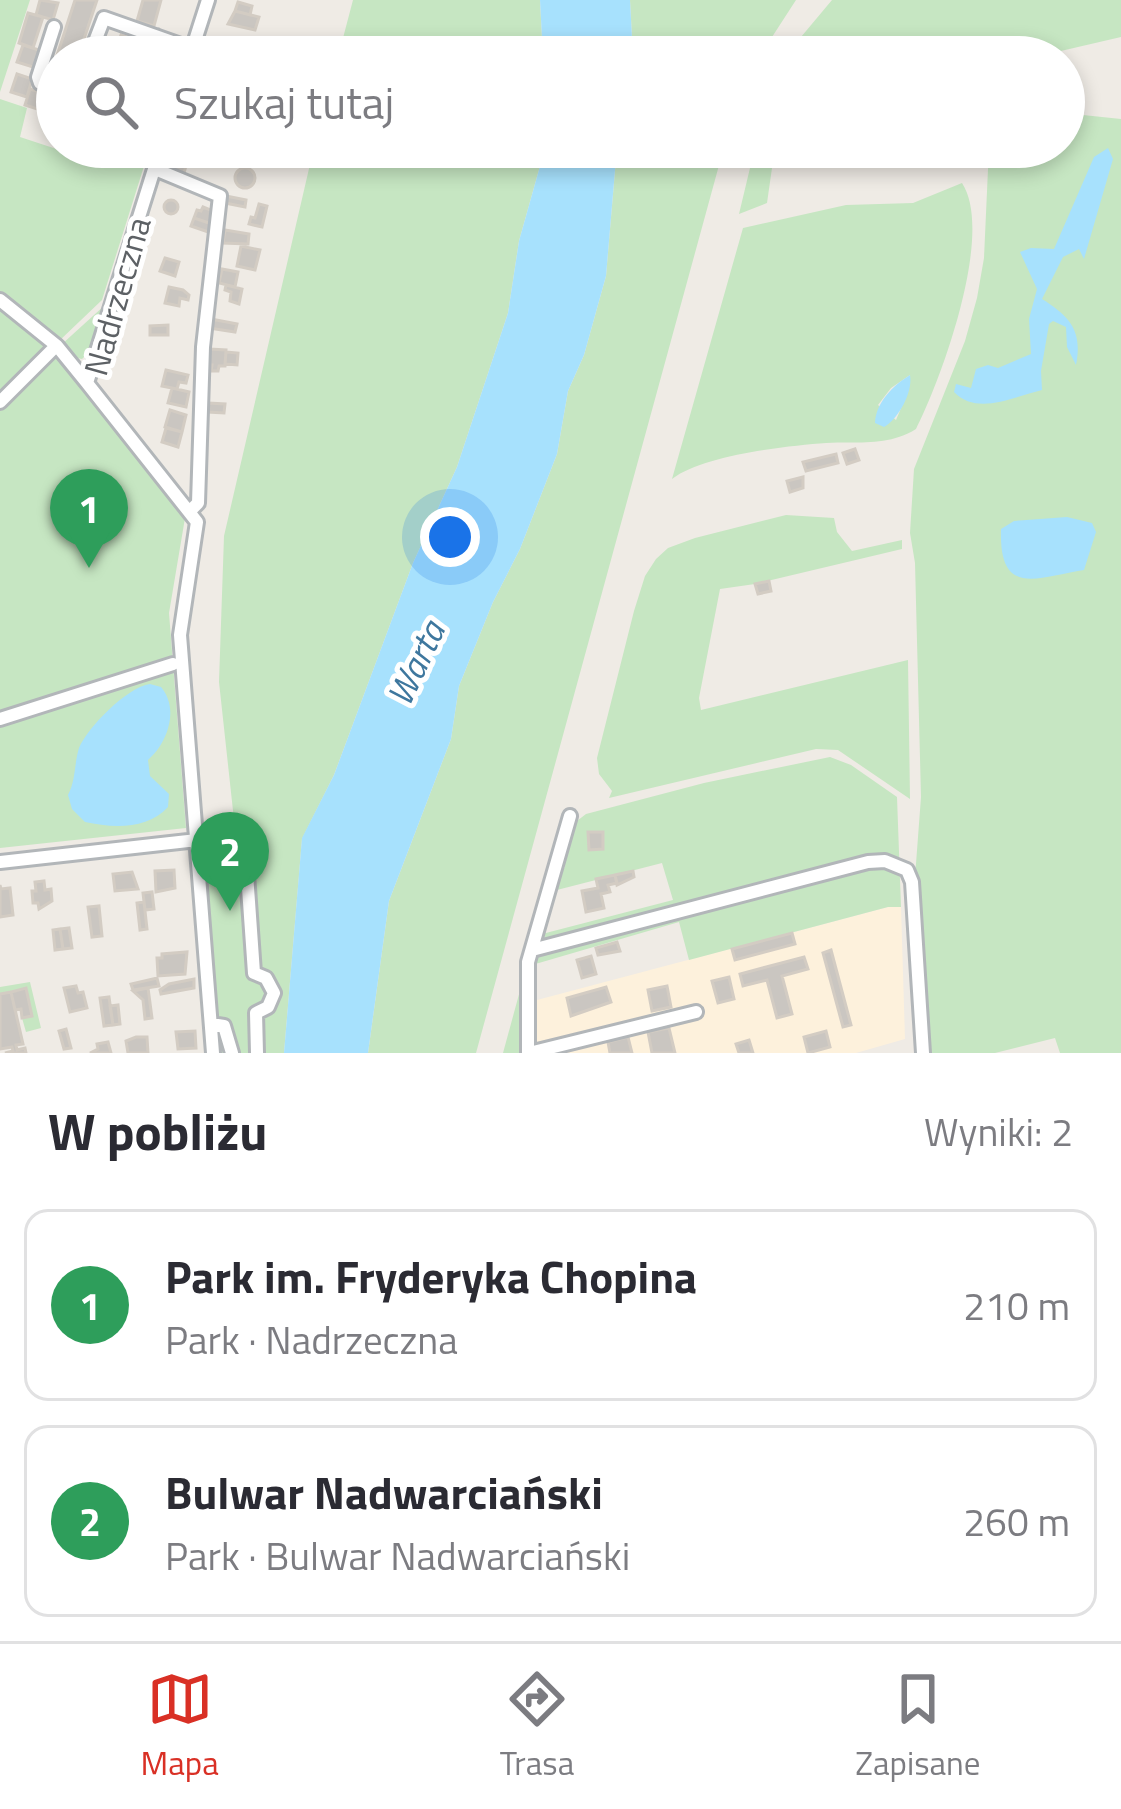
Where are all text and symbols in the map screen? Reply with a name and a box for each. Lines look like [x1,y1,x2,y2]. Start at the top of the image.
search box [36,36,1085,168]
text: Szukaj tutaj [174,68,394,136]
icon: search [78,69,144,135]
street label: Nadrzeczna [71,211,163,381]
pin: 1 [50,469,128,568]
your location [420,507,480,567]
water label: Warta [372,610,459,714]
pin: 2 [191,812,269,911]
text: W pobliżu [48,1092,268,1170]
text: Wyniki: 2 [924,1102,1073,1161]
text: Park im. Fryderyka Chopina [165,1242,697,1310]
text: 1 [79,1276,101,1335]
text: 210 m [963,1276,1070,1335]
text: Park · Nadrzeczna [165,1310,458,1369]
text: Bulwar Nadwarciański [165,1458,603,1526]
text: 2 [79,1492,101,1551]
text: 260 m [963,1492,1070,1551]
text: Park · Bulwar Nadwarciański [165,1526,630,1585]
tab: Mapa [141,1666,219,1788]
tab: Trasa [500,1666,574,1788]
tab: Zapisane [855,1666,980,1788]

